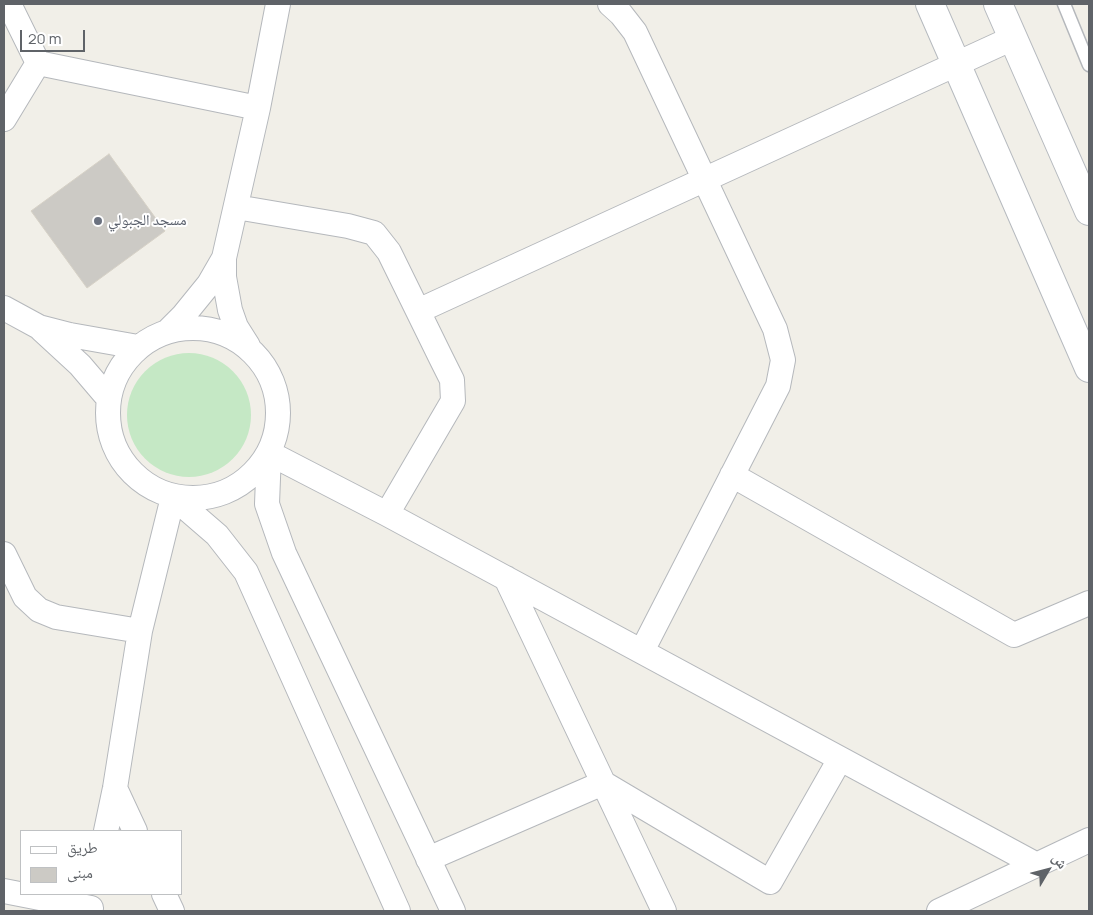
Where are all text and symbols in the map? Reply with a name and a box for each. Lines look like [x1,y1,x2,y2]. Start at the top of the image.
scale bar [22,20,88,52]
text: 20 m [28,28,61,49]
place label: مسجد الجبولي [108,212,187,230]
marker: مسجد الجبولي [92,215,104,227]
legend [20,830,182,895]
text: طريق [67,837,98,858]
north arrow [1023,845,1073,895]
text: ش [1048,849,1072,872]
text: مبنى [67,862,93,883]

